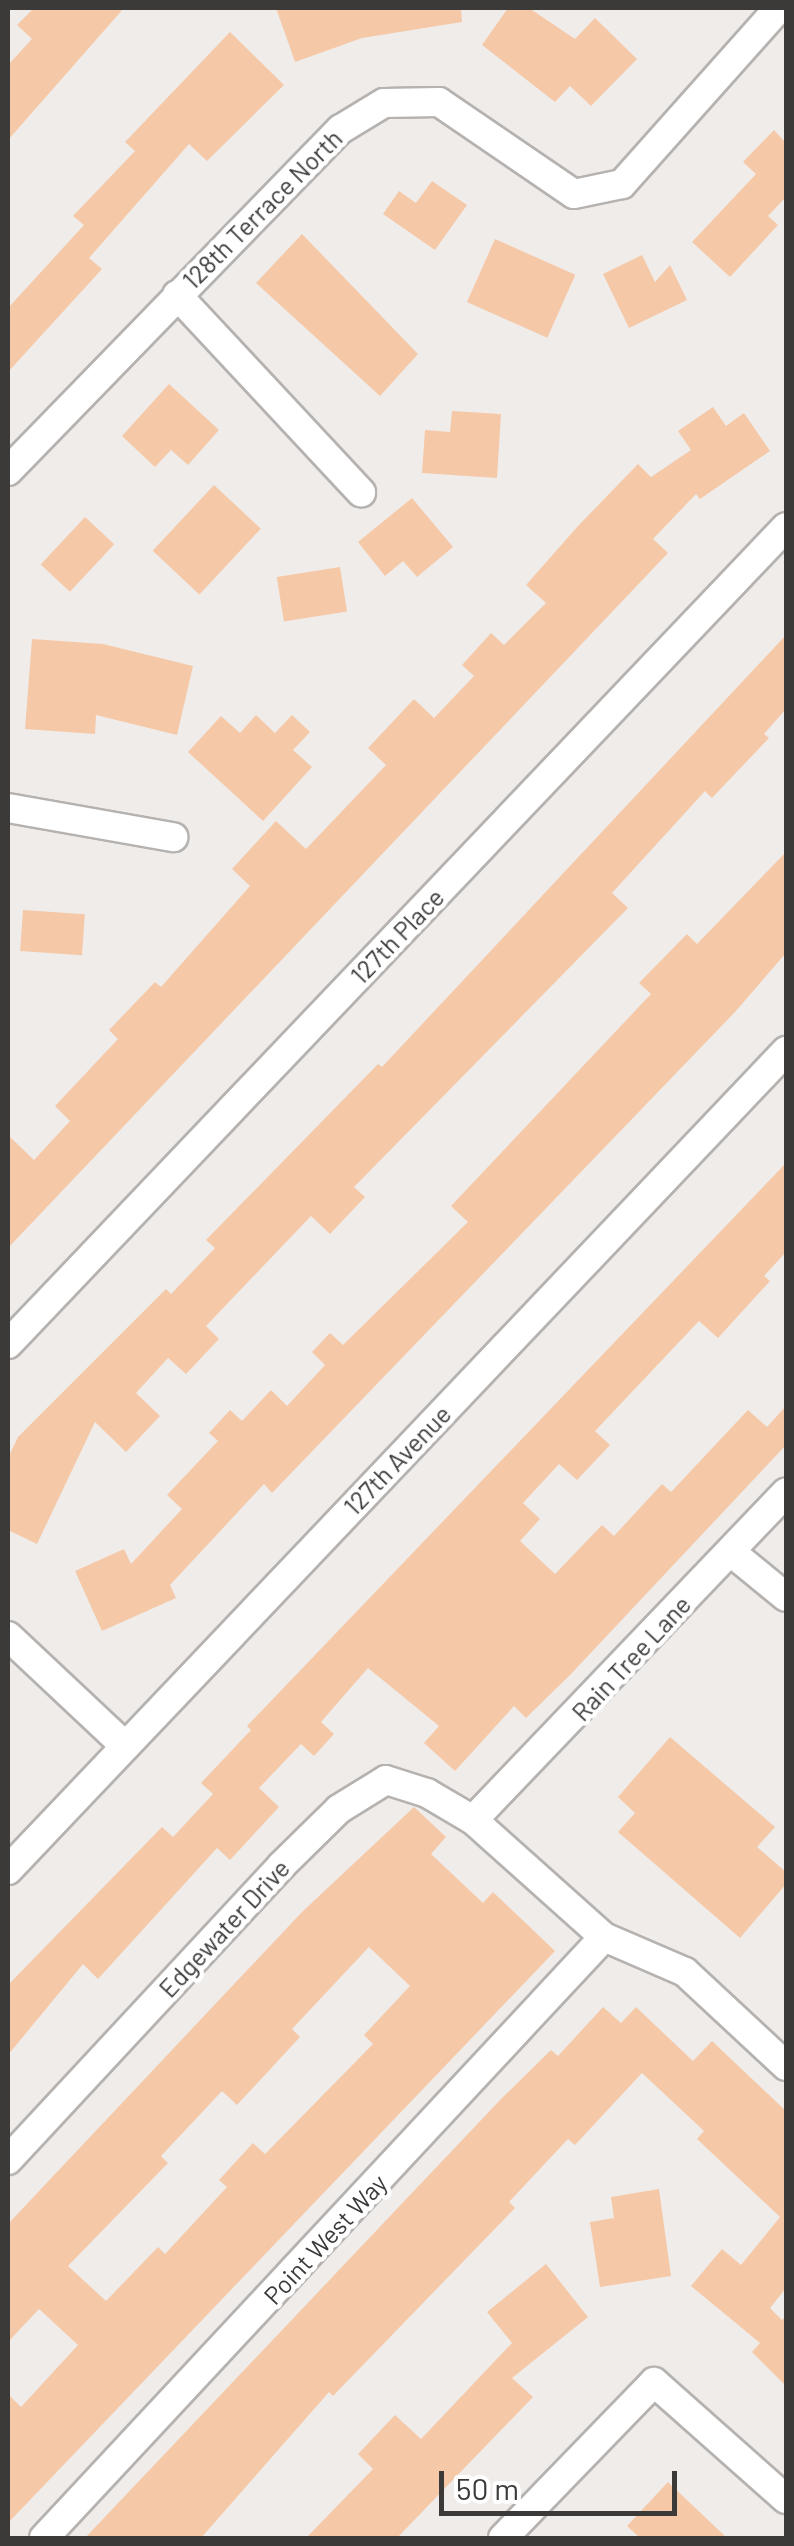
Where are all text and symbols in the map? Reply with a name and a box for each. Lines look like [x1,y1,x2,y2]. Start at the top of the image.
street label: 128th Terrace North [176,123,348,295]
street label: 127th Place [344,882,450,990]
street label: 127th Avenue [337,1399,457,1521]
street label: Rain Tree Lane [565,1589,697,1727]
street label: Edgewater Drive [153,1853,295,2003]
street label: Point West Way [257,2168,393,2310]
scale bar [444,2451,682,2513]
text: 50 m [456,2470,519,2506]

